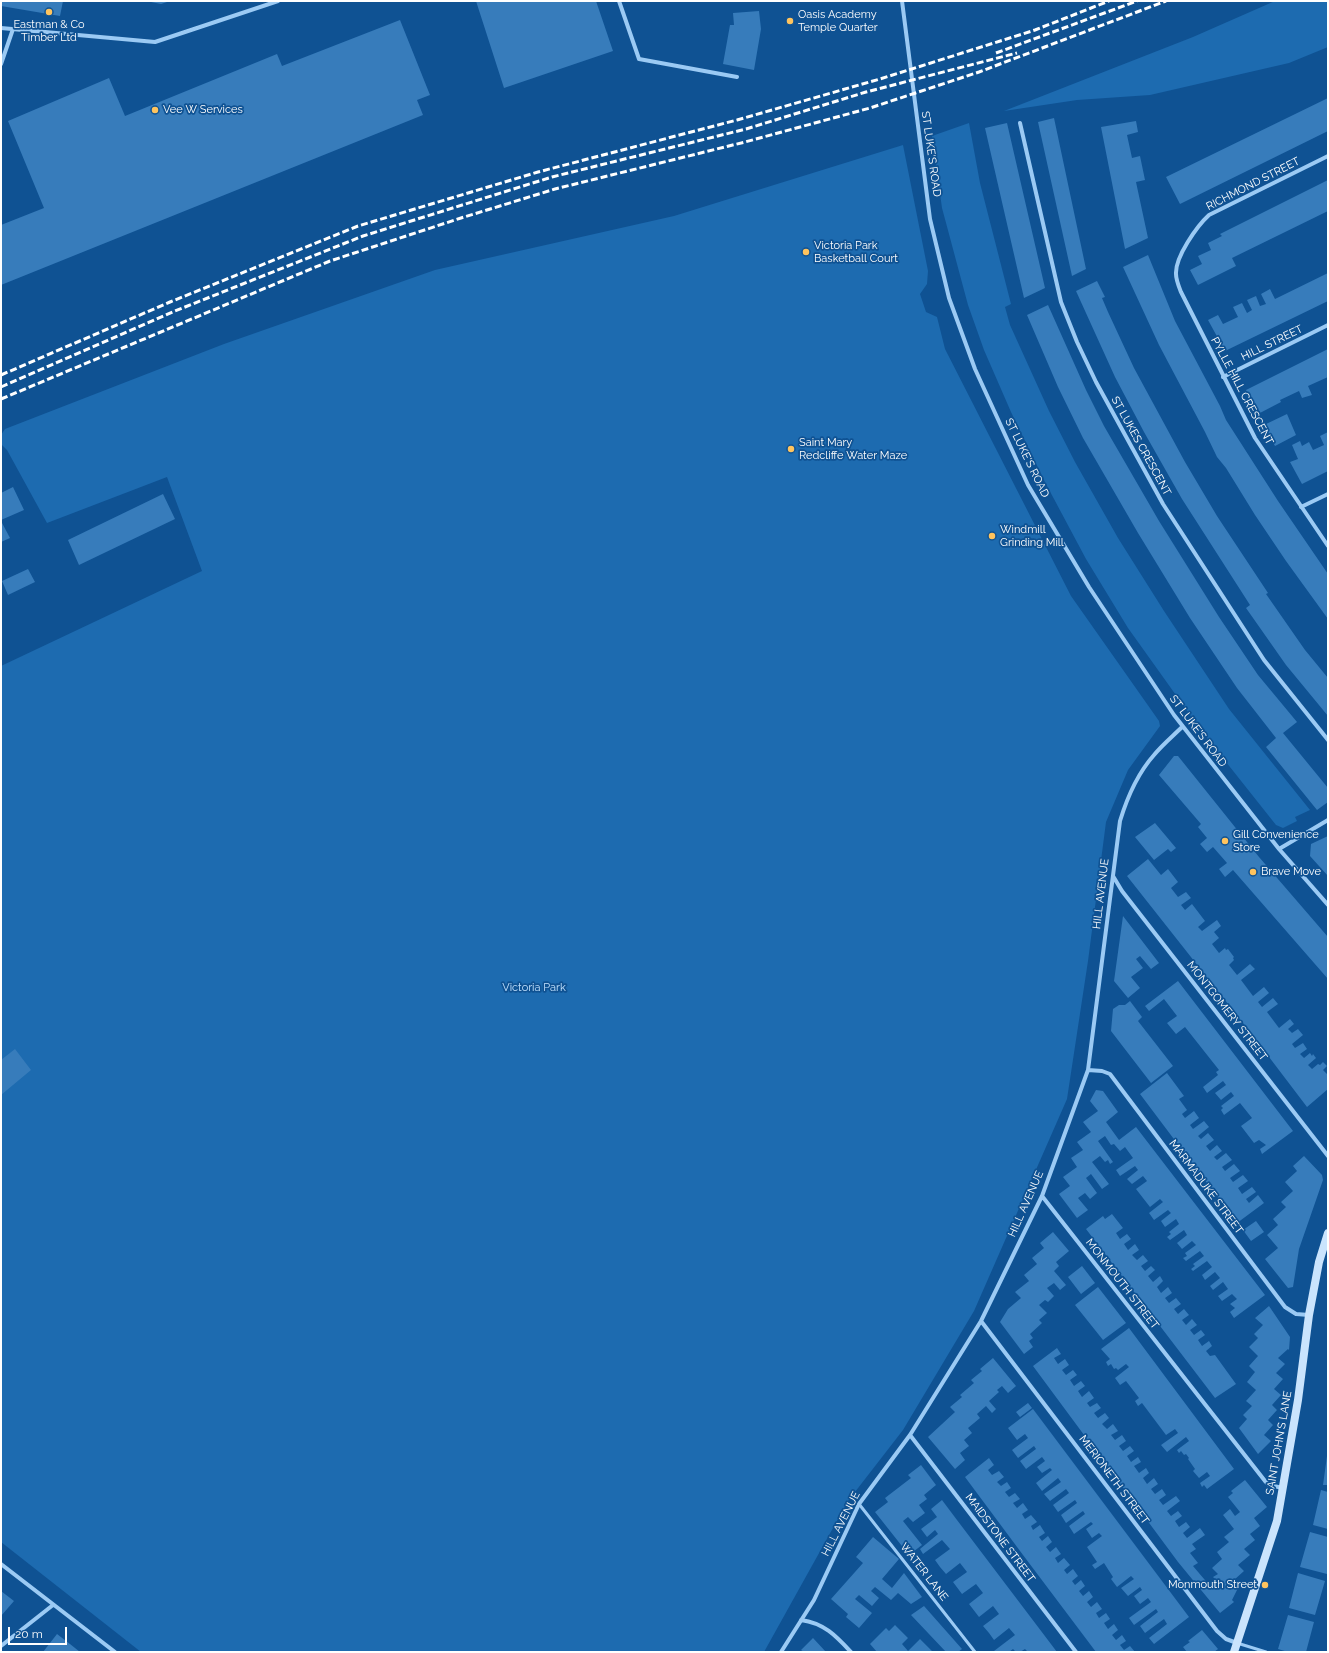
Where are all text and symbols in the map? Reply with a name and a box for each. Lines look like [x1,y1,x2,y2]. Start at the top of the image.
marker: Eastman & Co Timber Ltd [44,7,54,17]
place label: Oasis Academy Temple Quarter [798,8,878,34]
marker: Oasis Academy Temple Quarter [785,16,795,26]
place label: Eastman & Co Timber Ltd [13,18,85,44]
place label: Vee W Services [163,103,243,117]
marker: Vee W Services [150,105,160,115]
street label: ST LUKE'S ROAD [918,110,944,198]
street label: RICHMOND STREET [1204,155,1302,213]
place label: Victoria Park Basketball Court [814,239,898,265]
marker: Victoria Park Basketball Court [801,247,811,257]
street label: HILL STREET [1239,322,1305,364]
street label: PYLLE HILL CRESCENT [1208,335,1276,447]
street label: ST LUKES CRESCENT [1108,394,1174,498]
street label: ST LUKE'S ROAD [1002,416,1052,500]
place label: Saint Mary Redcliffe Water Maze [799,436,907,462]
marker: Saint Mary Redcliffe Water Maze [786,444,796,454]
place label: Windmill Grinding Mill [1000,523,1064,549]
marker: Windmill Grinding Mill [987,531,997,541]
street label: ST LUKE'S ROAD [1167,693,1229,769]
place label: Gill Convenience Store [1233,828,1319,854]
marker: Gill Convenience Store [1220,836,1230,846]
street label: HILL AVENUE [1090,858,1112,930]
place label: Brave Move [1261,865,1321,879]
marker: Brave Move [1248,867,1258,877]
street label: MONTGOMERY STREET [1184,959,1270,1063]
park label: Victoria Park [502,981,566,995]
street label: MARMADUKE STREET [1166,1137,1246,1237]
street label: HILL AVENUE [1006,1169,1046,1239]
street label: MONMOUTH STREET [1083,1236,1161,1332]
street label: SAINT JOHN'S LANE [1263,1390,1295,1496]
street label: MERIONETH STREET [1076,1433,1152,1527]
street label: HILL AVENUE [819,1489,863,1559]
street label: MAIDSTONE STREET [962,1491,1038,1585]
street label: WATER LANE [897,1540,951,1604]
place label: Monmouth Street [1168,1578,1257,1592]
marker: Monmouth Street [1260,1580,1270,1590]
scale bar [10,1619,69,1645]
text: 20 m [15,1627,43,1641]

